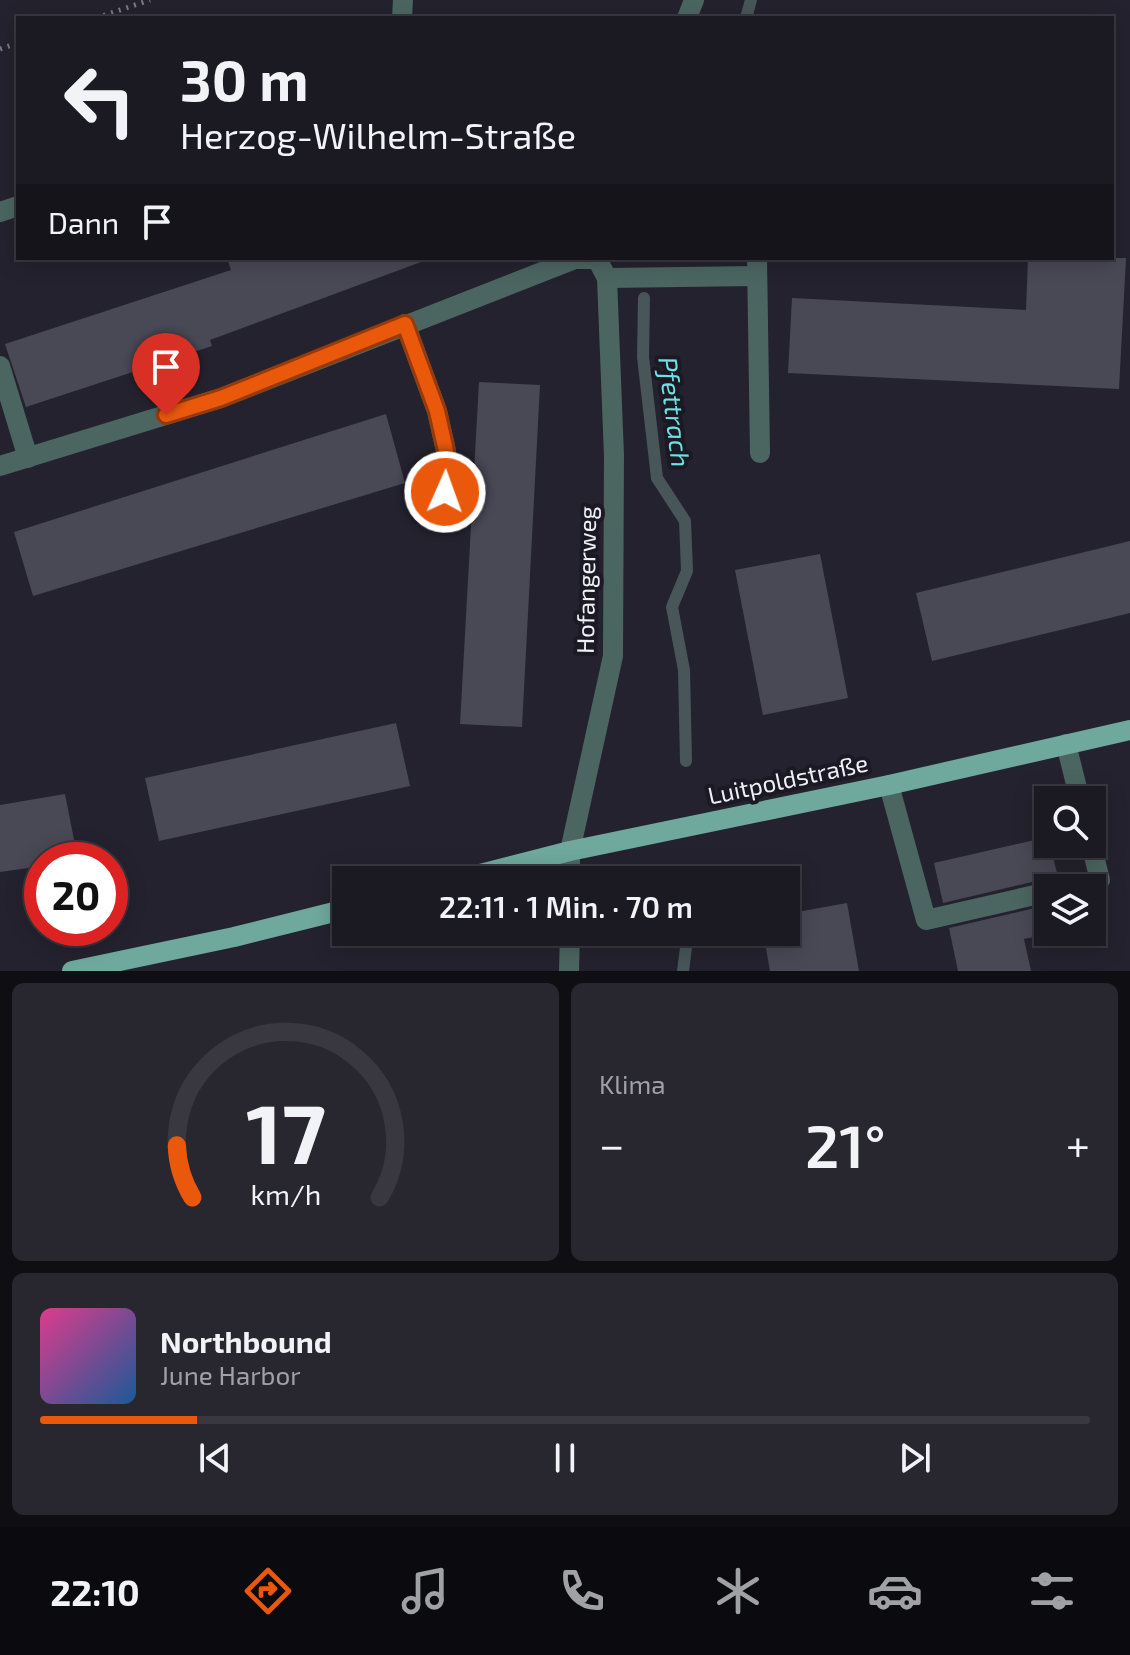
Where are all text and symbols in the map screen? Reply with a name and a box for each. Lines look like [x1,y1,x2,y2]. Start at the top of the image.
text: 30 m [180,45,309,112]
icon: left [48,48,152,152]
text: Herzog-Wilhelm-Straße [180,113,576,156]
icon: arrive [135,200,179,244]
text: Dann [48,204,119,240]
pin [132,333,200,415]
icon: arrive [144,345,188,389]
water label: Pfettrach [653,355,698,469]
position arrow [403,450,487,534]
street label: Hofangerweg [570,506,601,654]
street label: Luitpoldstraße [705,747,870,810]
map controls [1034,786,1106,946]
button: search [1034,786,1106,858]
speed limit sign: 20 [24,842,128,946]
button: layers [1034,874,1106,946]
text: 22:11 · 1 Min. · 70 m [439,888,693,924]
text: Klima [599,1068,666,1099]
text: 17 [246,1081,325,1181]
text: 21° [805,1108,886,1180]
text: − [599,1117,625,1170]
text: + [1066,1117,1090,1170]
text: km/h [250,1176,321,1211]
text: Northbound [160,1323,332,1359]
text: June Harbor [160,1359,301,1390]
icon: previous [193,1436,237,1480]
icon: pause [543,1436,587,1480]
icon: next [893,1436,937,1480]
icon: directions [240,1563,296,1619]
icon: music [397,1563,453,1619]
icon: phone [554,1563,610,1619]
icon: climate [710,1563,766,1619]
icon: car [867,1563,923,1619]
icon: filters [1024,1563,1080,1619]
text: 22:10 [50,1570,140,1613]

